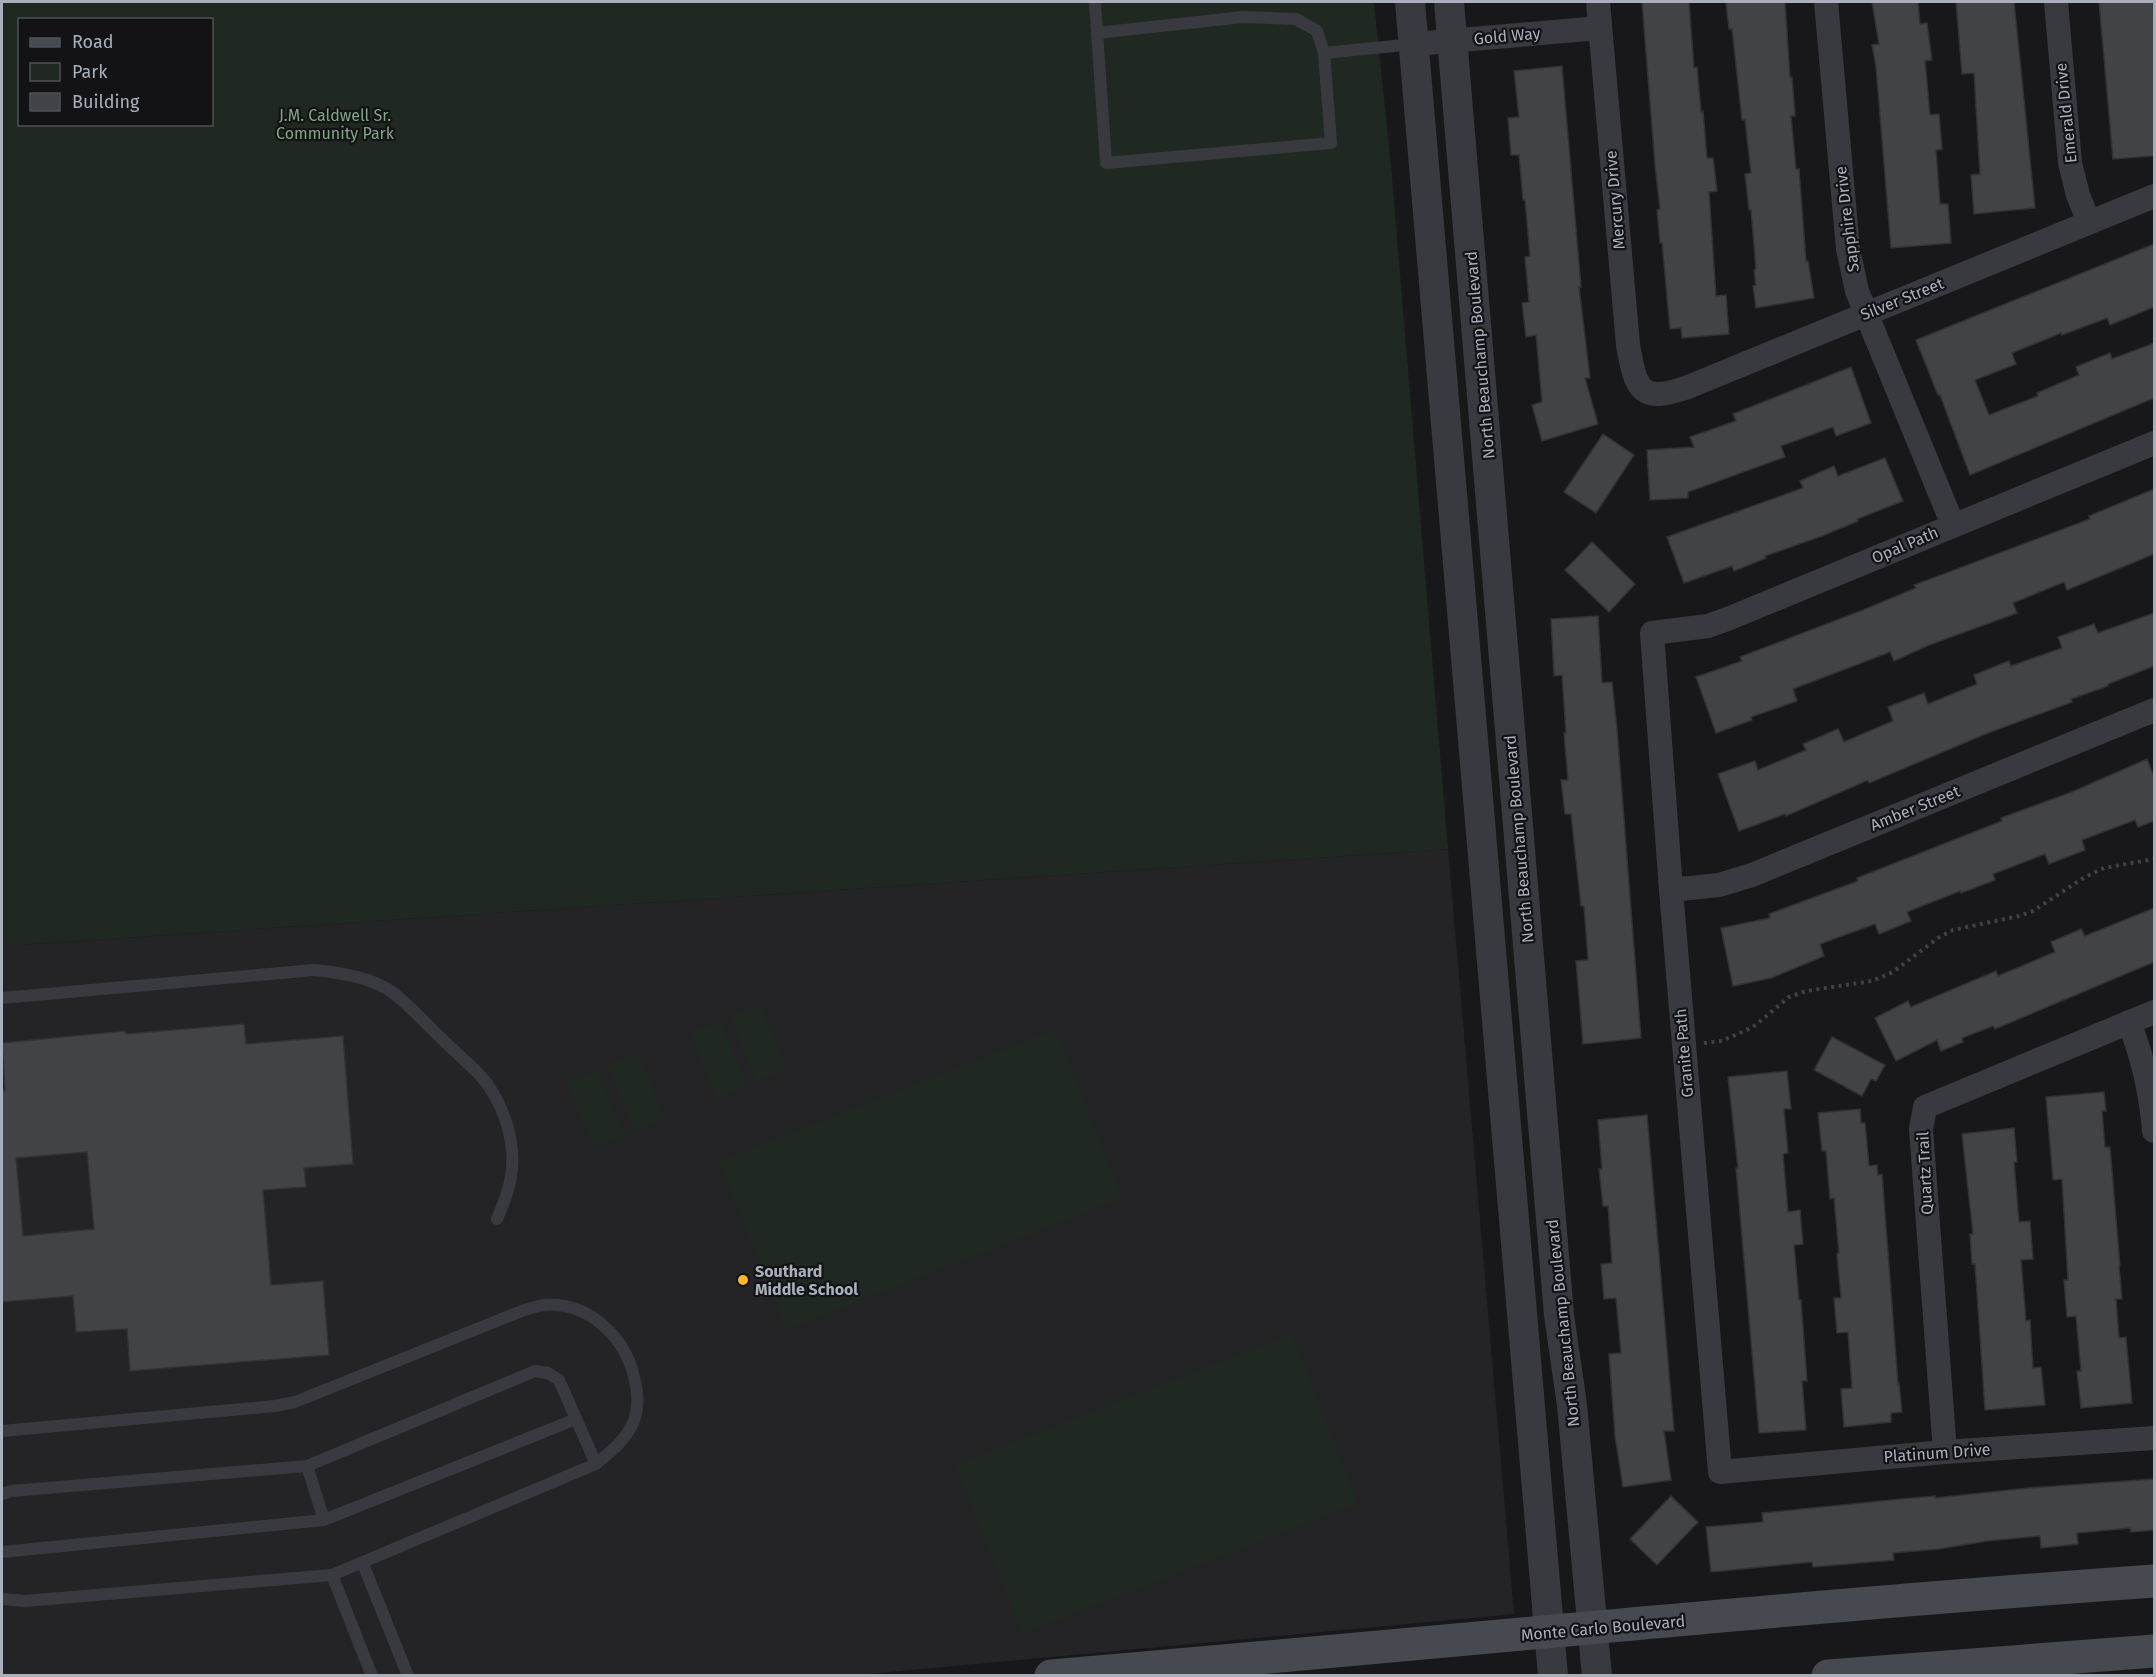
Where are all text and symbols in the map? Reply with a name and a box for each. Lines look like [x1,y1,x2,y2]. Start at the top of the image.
legend [18,18,213,126]
street label: Gold Way [1473,24,1541,48]
text: Road [72,31,114,53]
text: Park [72,61,108,83]
street label: Emerald Drive [2051,62,2081,164]
text: Building [72,91,140,113]
park label: J.M. Caldwell Sr. Community Park [276,106,395,143]
street label: Mercury Drive [1601,150,1629,250]
street label: Sapphire Drive [1831,165,1863,273]
street label: North Beauchamp Boulevard [1461,250,1499,460]
street label: Silver Street [1858,274,1947,324]
street label: Opal Path [1869,523,1941,567]
street label: North Beauchamp Boulevard [1500,734,1538,944]
street label: Amber Street [1867,781,1963,835]
street label: Granite Path [1671,1008,1697,1098]
street label: Quartz Trail [1913,1130,1937,1215]
street label: North Beauchamp Boulevard [1543,1218,1583,1428]
place label: Southard Middle School [755,1262,858,1299]
marker: Southard Middle School [736,1273,750,1287]
street label: Platinum Drive [1883,1440,1991,1466]
street label: Monte Carlo Boulevard [1520,1611,1686,1645]

